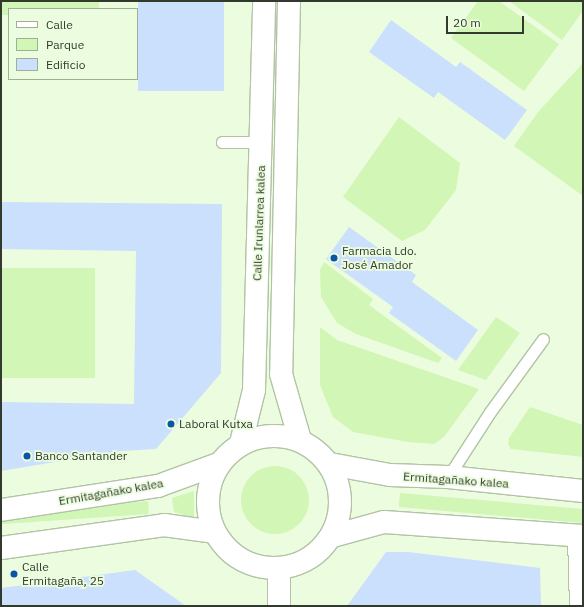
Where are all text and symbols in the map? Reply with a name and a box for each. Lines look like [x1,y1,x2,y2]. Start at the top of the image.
legend [8,8,138,80]
scale bar [448,8,526,34]
text: 20 m [453,15,481,30]
text: Calle [46,17,73,32]
text: Parque [46,37,84,52]
text: Edificio [46,57,85,72]
street label: Calle Irunlarrea kalea [250,165,268,281]
place label: Farmacia Ldo. José Amador [342,244,417,272]
marker: Farmacia Ldo. José Amador [329,253,339,263]
place label: Laboral Kutxa [179,417,253,431]
marker: Laboral Kutxa [166,419,176,429]
place label: Banco Santander [35,449,127,463]
marker: Banco Santander [22,451,32,461]
street label: Ermitagañako kalea [403,469,509,491]
street label: Ermitagañako kalea [58,476,164,508]
place label: Calle Ermitagaña, 25 [22,560,104,588]
marker: Calle Ermitagaña, 25 [9,569,19,579]

